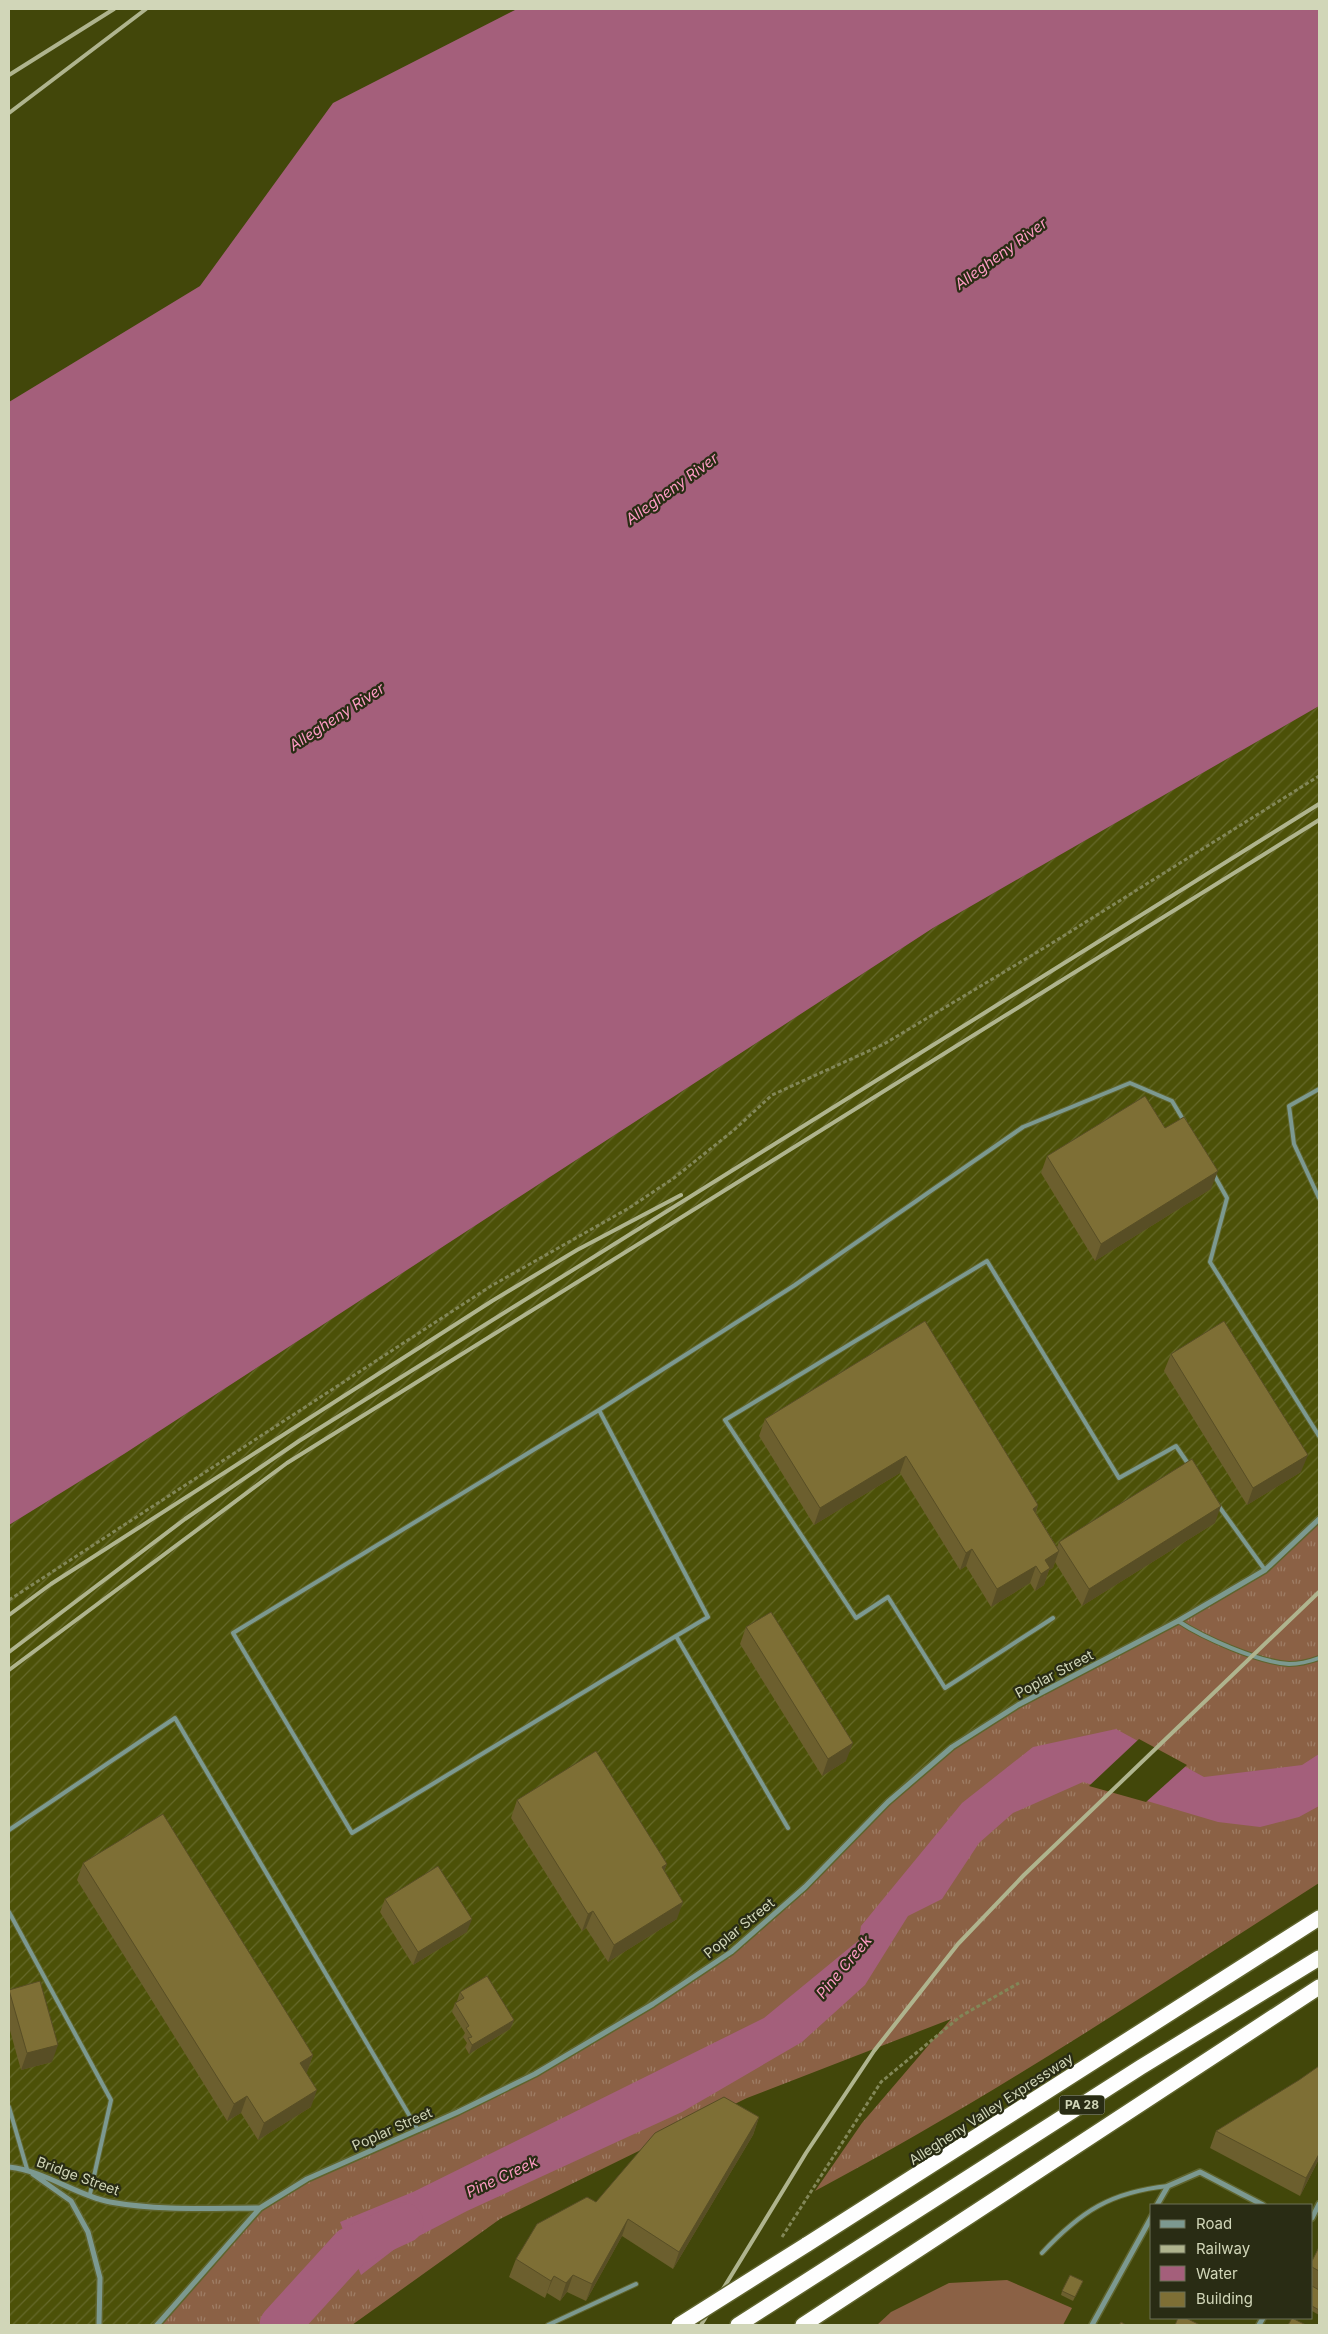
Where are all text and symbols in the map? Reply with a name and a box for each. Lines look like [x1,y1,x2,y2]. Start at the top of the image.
water label: Allegheny River [950,213,1051,294]
water label: Allegheny River [621,448,722,529]
water label: Allegheny River [285,678,388,755]
street label: Poplar Street [1012,1646,1096,1701]
street label: Poplar Street [700,1894,778,1961]
water label: Pine Creek [812,1931,876,2002]
street label: Allegheny Valley Expressway [905,2049,1076,2168]
road number: PA 28 [1060,2096,1104,2114]
street label: Poplar Street [349,2103,435,2154]
water label: Pine Creek [463,2151,541,2201]
street label: Bridge Street [34,2153,122,2199]
legend [1150,2204,1313,2319]
text: Road [1196,2214,1232,2233]
text: Railway [1196,2239,1251,2258]
text: Water [1196,2264,1238,2283]
text: Building [1196,2289,1253,2308]

